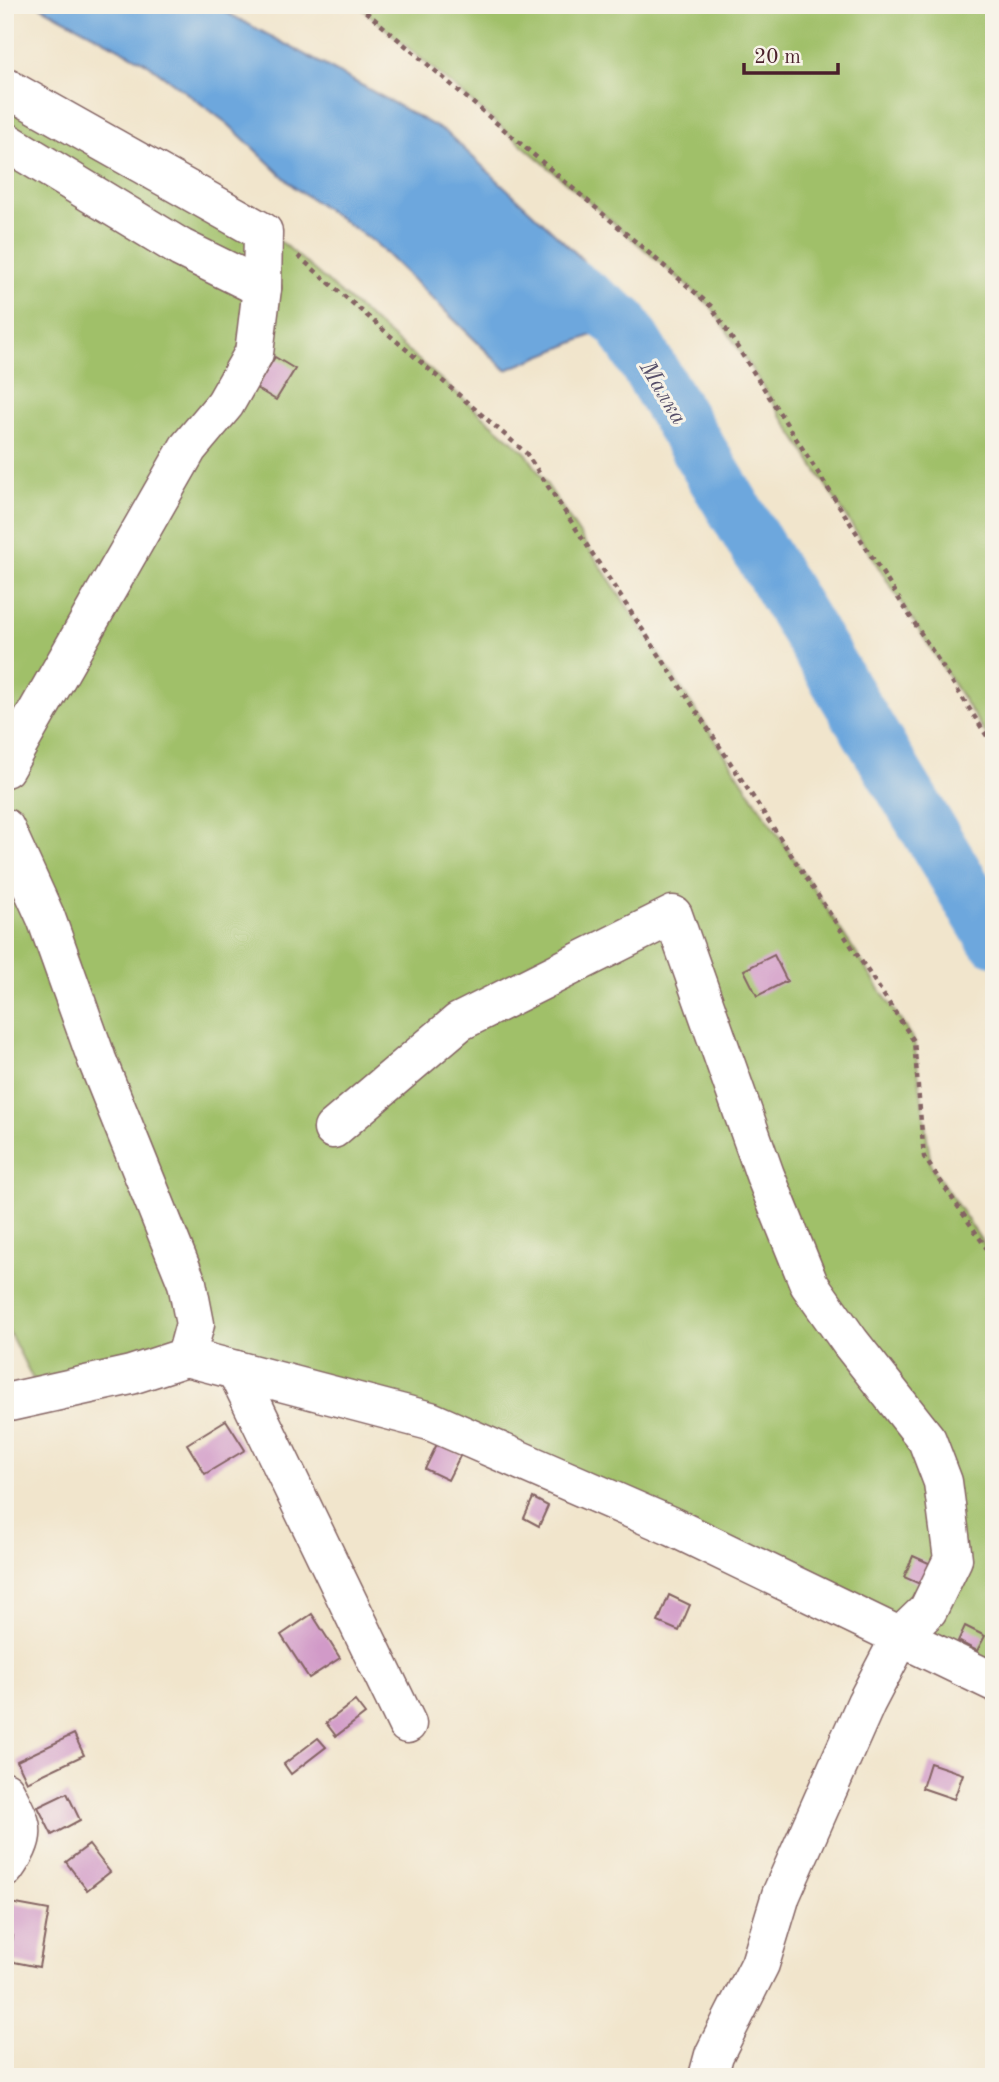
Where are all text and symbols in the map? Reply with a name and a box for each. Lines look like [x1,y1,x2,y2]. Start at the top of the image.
scale bar [744,32,838,76]
text: 20 m [754,47,801,68]
water label: Малка [634,356,691,429]

